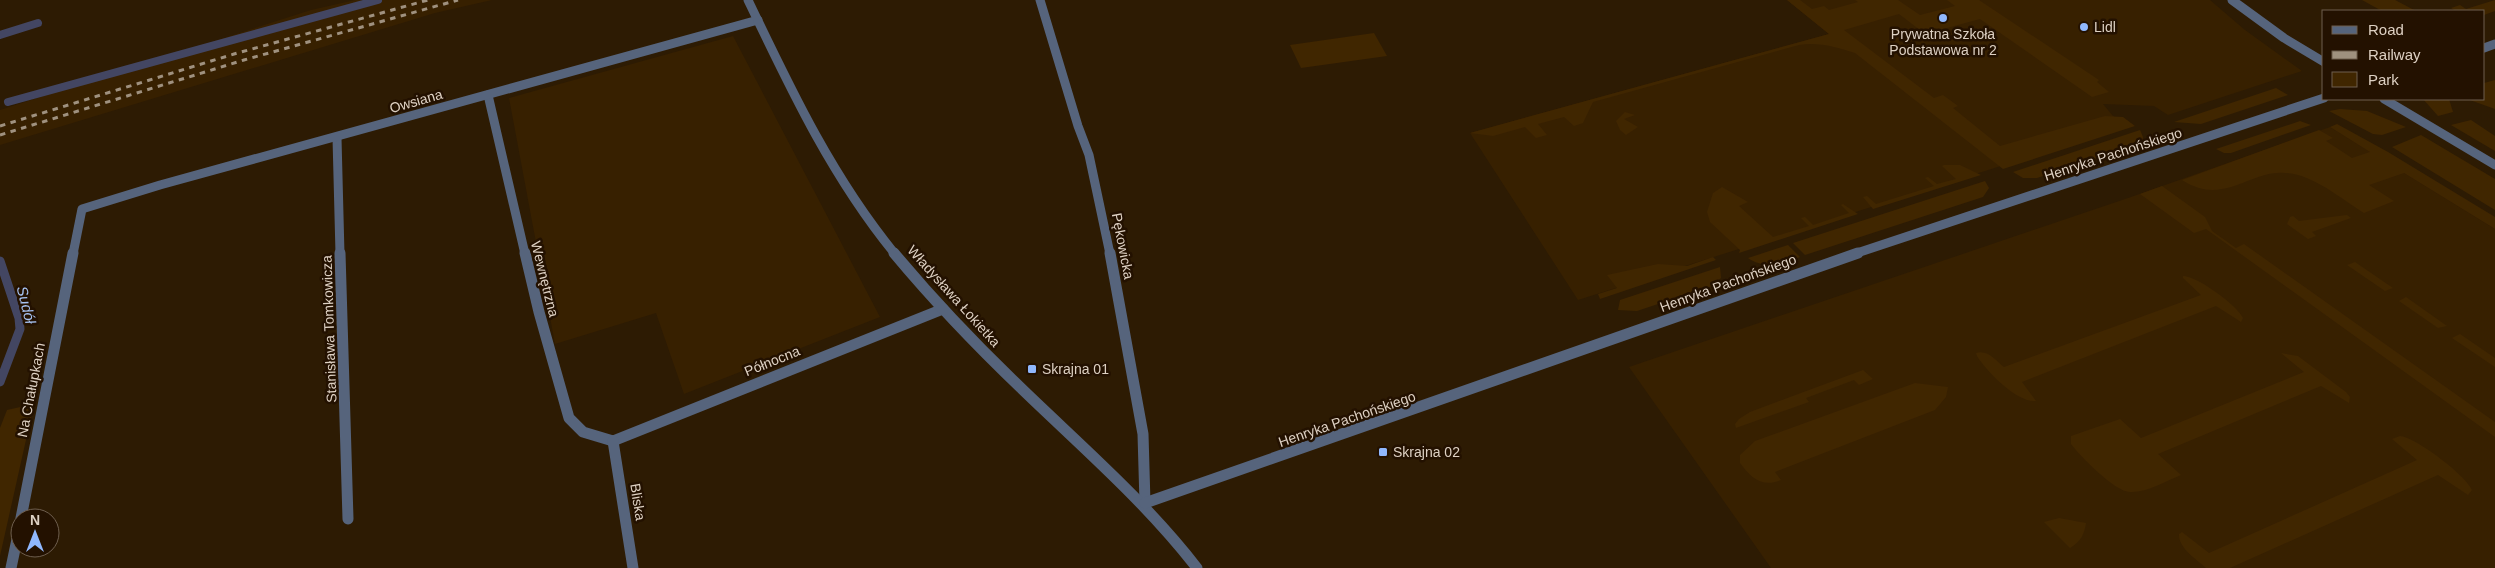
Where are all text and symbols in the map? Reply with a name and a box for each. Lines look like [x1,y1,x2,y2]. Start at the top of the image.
legend [2322,10,2485,100]
marker: Prywatna Szkoła Podstawowa nr 2 [1937,12,1949,24]
place label: Lidl [2094,19,2116,35]
marker: Lidl [2078,21,2090,33]
text: Road [2368,21,2404,38]
place label: Prywatna Szkoła Podstawowa nr 2 [1889,26,1997,58]
text: Railway [2368,46,2421,63]
text: Park [2368,71,2399,88]
street label: Owsiana [388,86,445,116]
street label: Henryka Pachońskiego [2042,124,2184,184]
street label: Pękowicka [1109,212,1137,281]
street label: Wewnętrzna [528,239,562,319]
street label: Władysława Łokietka [904,242,1004,350]
street label: Henryka Pachońskiego [1658,251,1799,315]
street label: Stanisława Tomkowicza [318,255,340,403]
water label: Sudół [14,284,40,326]
street label: Na Chałupkach [14,341,48,439]
street label: Północna [742,343,802,379]
place label: Skrajna 01 [1042,361,1109,377]
marker: Skrajna 01 [1026,363,1038,375]
street label: Henryka Pachońskiego [1276,388,1418,450]
place label: Skrajna 02 [1393,444,1460,460]
marker: Skrajna 02 [1377,446,1389,458]
street label: Bliska [627,482,649,522]
north arrow [10,508,60,558]
text: N [30,512,40,528]

